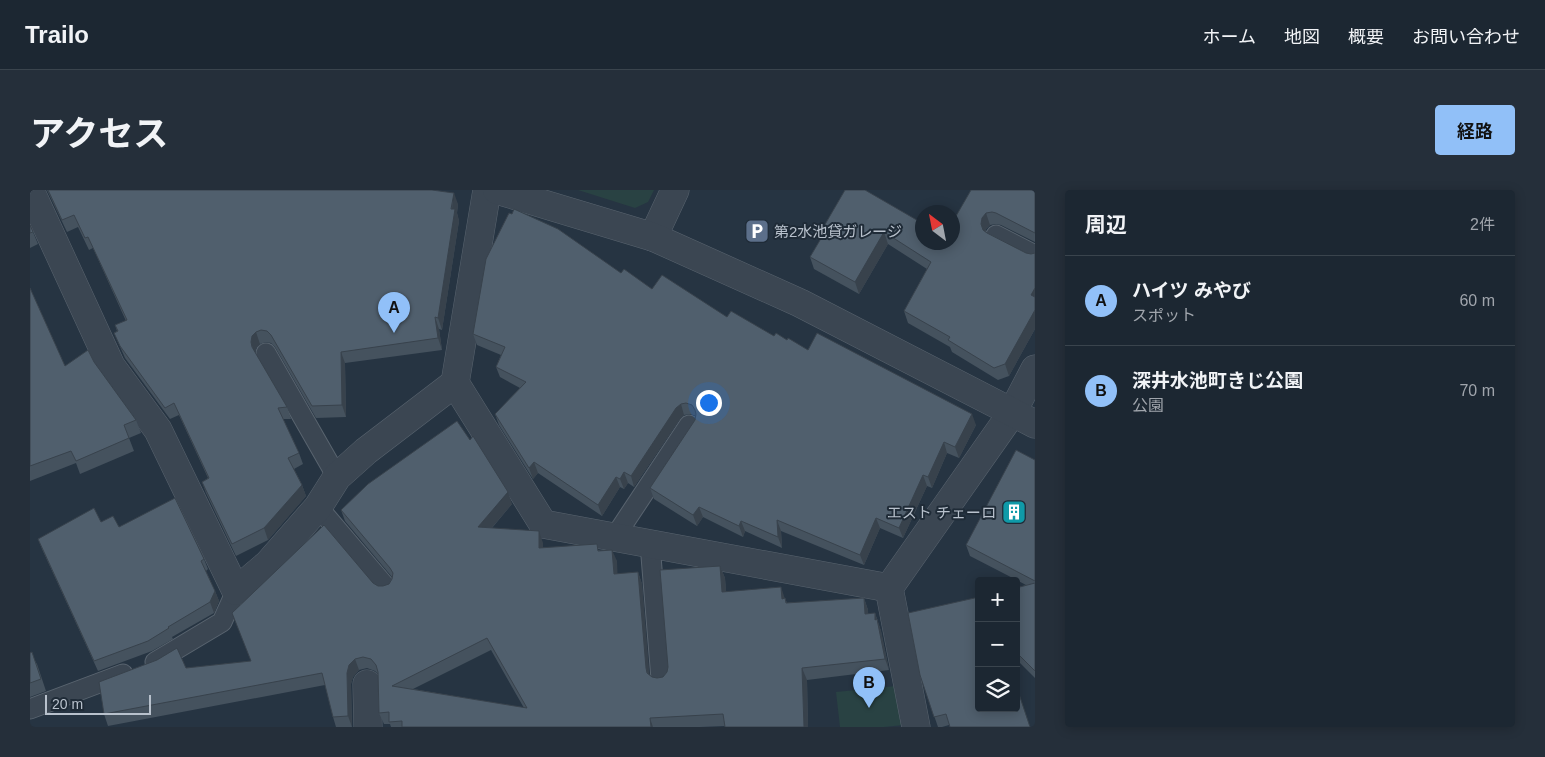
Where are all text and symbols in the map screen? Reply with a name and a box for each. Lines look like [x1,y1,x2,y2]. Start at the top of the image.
text: Trailo [25,21,89,48]
text: ホーム [1203,27,1256,47]
text: 地図 [1284,27,1320,47]
text: 概要 [1348,27,1384,47]
text: お問い合わせ [1412,27,1520,47]
button: 経路 [1435,105,1515,155]
text: アクセス [30,114,168,153]
north arrow [915,205,960,250]
text: 周辺 [1085,213,1127,236]
text: 2件 [1470,216,1495,233]
parking icon: 第2水池貸ガレージ [744,218,770,244]
place label: 第2水池貸ガレージ [774,223,902,240]
text: ハイツ みやび [1132,280,1251,301]
pin: A [378,292,410,333]
text: A [1095,292,1107,309]
text: 60 m [1459,292,1495,309]
text: スポット [1132,307,1196,324]
text: 深井水池町きじ公園 [1132,370,1303,391]
text: B [1095,382,1107,399]
text: 70 m [1459,382,1495,399]
your location [696,390,722,416]
text: 公園 [1132,397,1164,414]
building icon: エスト チェーロ [1001,499,1027,525]
place label: エスト チェーロ [887,504,996,521]
map controls [975,577,1020,712]
button: + [975,577,1020,622]
button: − [975,622,1020,667]
pin: B [853,667,885,708]
button: layers [975,667,1020,712]
scale bar [45,692,151,715]
text: 20 m [52,696,83,712]

